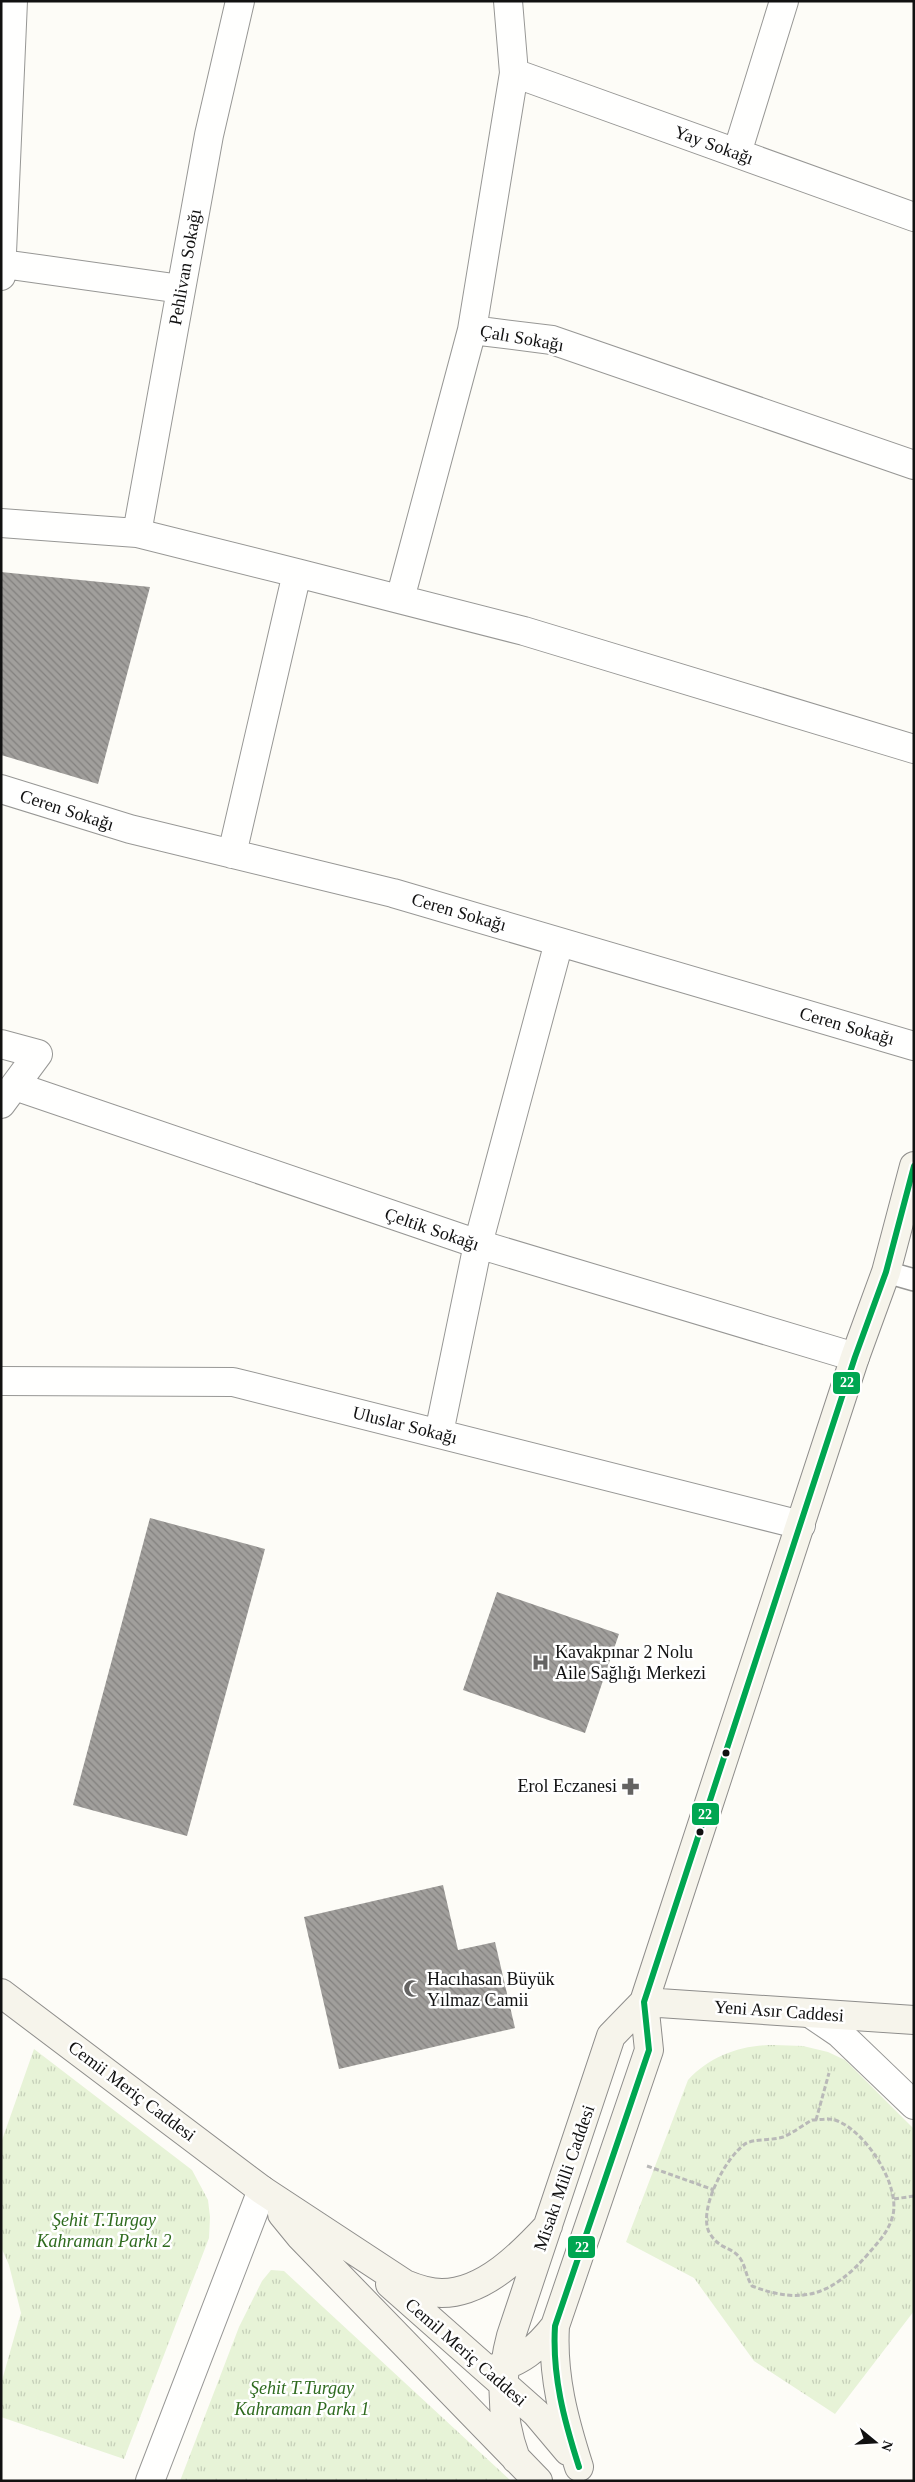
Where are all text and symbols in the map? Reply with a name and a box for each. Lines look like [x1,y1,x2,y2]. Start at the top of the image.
street label: Yay Sokağı [672,121,756,169]
street label: Pehlivan Sokağı [165,207,205,327]
street label: Çalı Sokağı [479,321,565,355]
street label: Ceren Sokağı [18,785,116,835]
street label: Ceren Sokağı [409,889,509,935]
street label: Ceren Sokağı [797,1003,897,1049]
street label: Çeltik Sokağı [382,1204,482,1254]
line badge: 22 [832,1371,861,1395]
text: 22 [840,1375,854,1390]
street label: Uluslar Sokağı [350,1402,460,1448]
place label: Kavakpınar 2 Nolu Aile Sağlığı Merkezi [555,1642,706,1683]
hospital icon: Kavakpınar 2 Nolu Aile Sağlığı Merkezi [531,1652,551,1672]
unlabelled marker [721,1748,731,1758]
place label: Erol Eczanesi [518,1776,617,1796]
pharmacy icon: Erol Eczanesi [621,1776,641,1796]
line badge: 22 [691,1802,720,1826]
text: 22 [698,1807,712,1822]
unlabelled marker [695,1827,705,1837]
place label: Hacıhasan Büyük Yılmaz Camii [427,1969,554,2010]
mosque icon: Hacıhasan Büyük Yılmaz Camii [403,1979,423,1999]
street label: Yeni Asır Caddesi [713,1996,845,2026]
street label: Cemii Meriç Caddesi [64,2037,200,2145]
street label: Misakı Milli Caddesi [530,2102,598,2254]
park label: Şehit T.Turgay Kahraman Parkı 2 [36,2210,172,2251]
line badge: 22 [567,2235,596,2259]
text: 22 [575,2240,589,2255]
street label: Cemil Meriç Caddesi [401,2294,531,2410]
park label: Şehit T.Turgay Kahraman Parkı 1 [234,2378,370,2419]
north arrow [850,2417,900,2467]
text: N [878,2439,896,2453]

